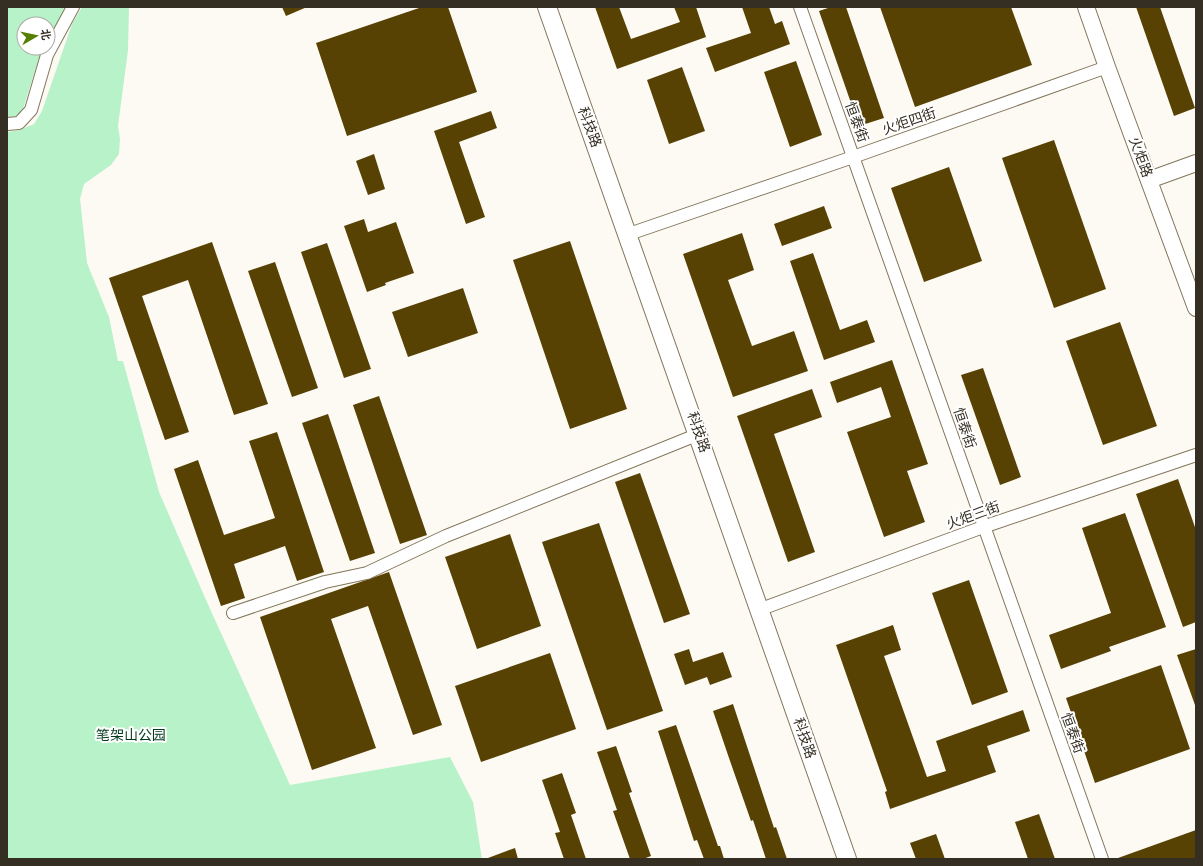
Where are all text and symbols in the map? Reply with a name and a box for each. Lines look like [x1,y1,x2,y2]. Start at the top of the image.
north arrow [16,16,56,56]
text: 北 [38,28,53,41]
street label: 恒泰街 [842,100,872,144]
street label: 火炬四街 [880,104,938,138]
street label: 科技路 [575,105,605,149]
street label: 火炬路 [1126,135,1156,179]
street label: 恒泰街 [951,406,979,450]
street label: 科技路 [685,410,713,454]
street label: 火炬三街 [944,498,1002,532]
street label: 恒泰街 [1058,711,1088,755]
street label: 科技路 [791,716,819,760]
park label: 笔架山公园 [96,727,166,743]

